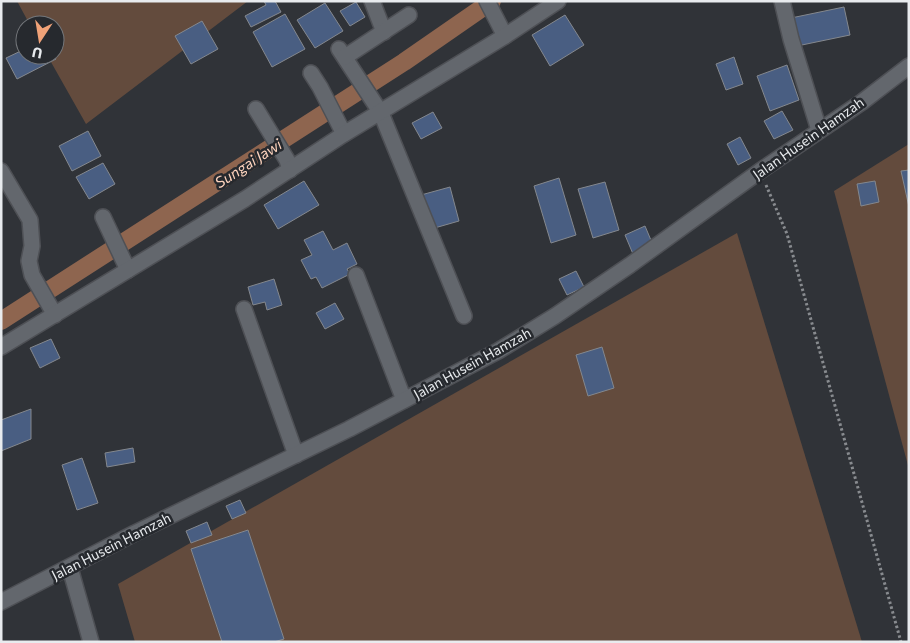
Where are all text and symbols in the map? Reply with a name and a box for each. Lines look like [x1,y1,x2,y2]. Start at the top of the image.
north arrow [15,15,65,65]
text: U [30,44,44,63]
street label: Jalan Husein Hamzah [749,93,867,183]
water label: Sungai Jawi [211,134,286,191]
street label: Jalan Husein Hamzah [410,324,534,402]
street label: Jalan Husein Hamzah [48,509,174,583]

